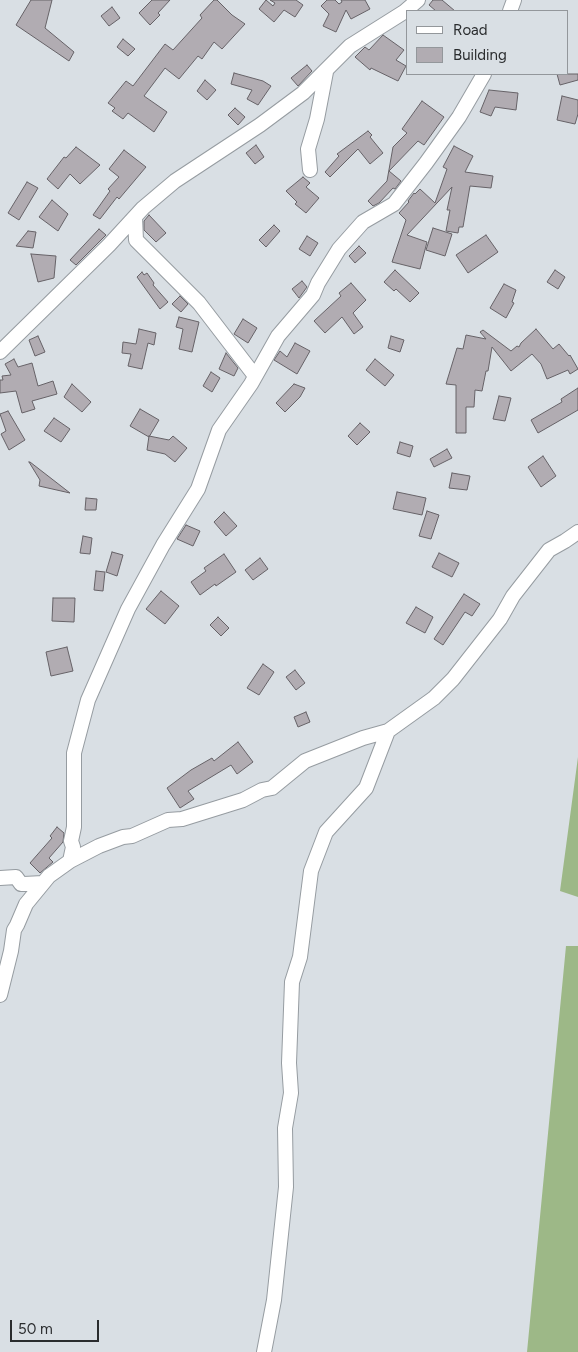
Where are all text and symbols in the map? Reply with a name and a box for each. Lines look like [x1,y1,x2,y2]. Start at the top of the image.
legend [406,10,568,75]
text: Road [453,21,488,39]
text: Building [453,46,507,64]
scale bar [12,1310,101,1342]
text: 50 m [18,1320,53,1338]

